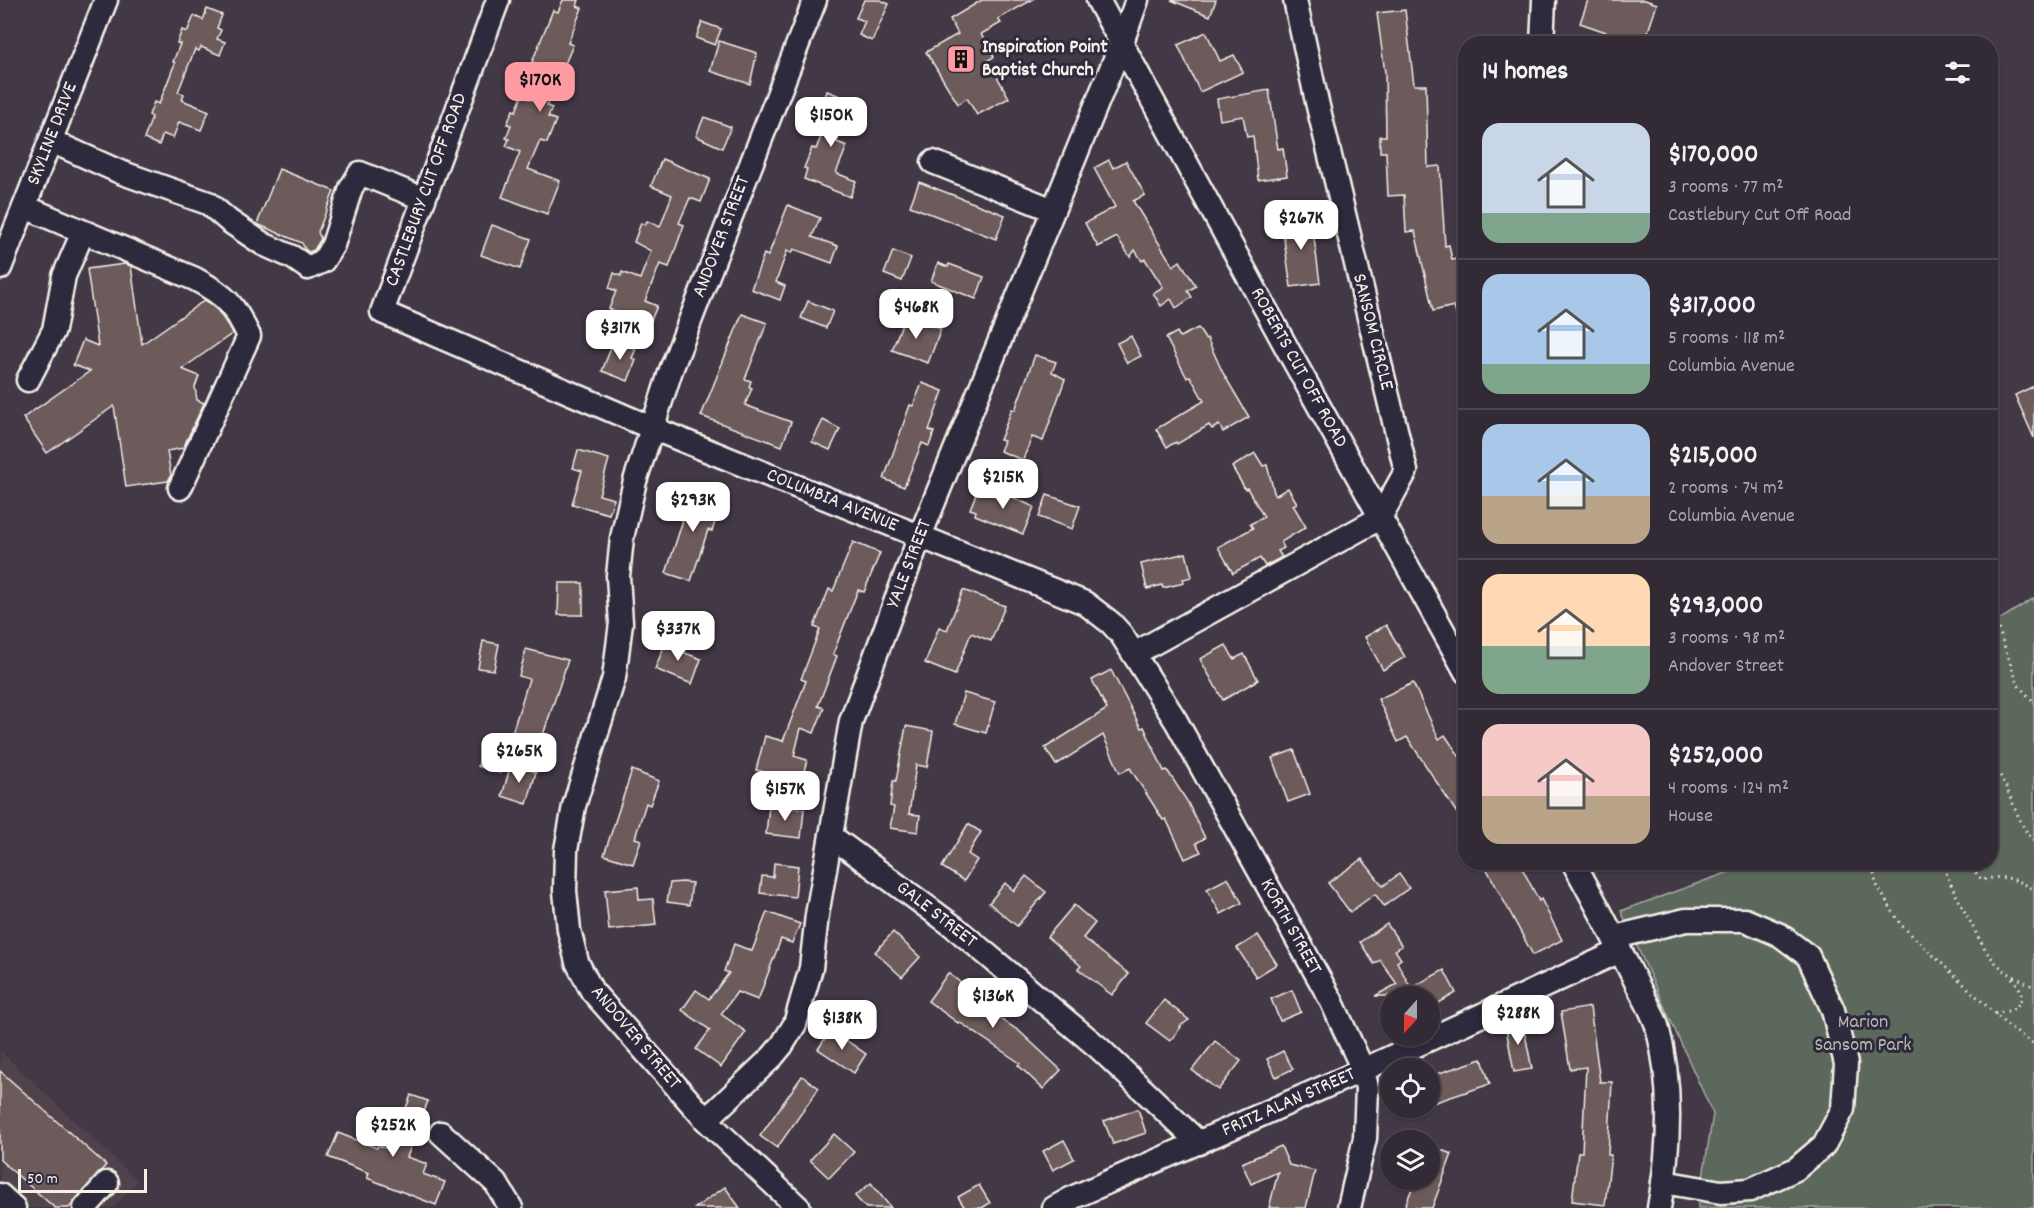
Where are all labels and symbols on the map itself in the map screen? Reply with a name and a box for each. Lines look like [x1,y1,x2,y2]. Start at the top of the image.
place label: Inspiration Point Baptist Church [982,34,1108,85]
building icon: Inspiration Point Baptist Church [945,43,977,75]
pin: $170K [498,62,582,113]
street label: SKYLINE DRIVE [21,78,85,190]
street label: CASTLEBURY CUT OFF ROAD [379,89,475,291]
pin: $150K [789,97,873,148]
street label: ANDOVER STREET [686,172,758,302]
pin: $267K [1259,200,1343,251]
street label: SANSOM CIRCLE [1344,271,1400,393]
street label: ROBERTS CUT OFF ROAD [1242,283,1354,453]
pin: $468K [874,289,958,340]
pin: $317K [578,310,662,361]
pin: $215K [961,459,1045,510]
street label: COLUMBIA AVENUE [762,462,902,540]
pin: $293K [651,482,735,533]
street label: YALE STREET [880,516,940,612]
pin: $337K [636,611,720,662]
pin: $265K [477,733,561,784]
pin: $157K [743,771,827,822]
street label: KORTH STREET [1252,874,1328,980]
street label: GALE STREET [890,875,982,955]
pin: $136K [951,978,1035,1029]
street label: ANDOVER STREET [583,980,687,1096]
north arrow [1380,986,1440,1046]
pin: $288K [1476,995,1560,1046]
pin: $138K [800,1000,884,1051]
park label: Marion Sansom Park [1814,1009,1912,1060]
street label: FRITZ ALAN STREET [1218,1061,1360,1145]
pin: $252K [351,1107,435,1158]
scale bar [18,1166,147,1194]

